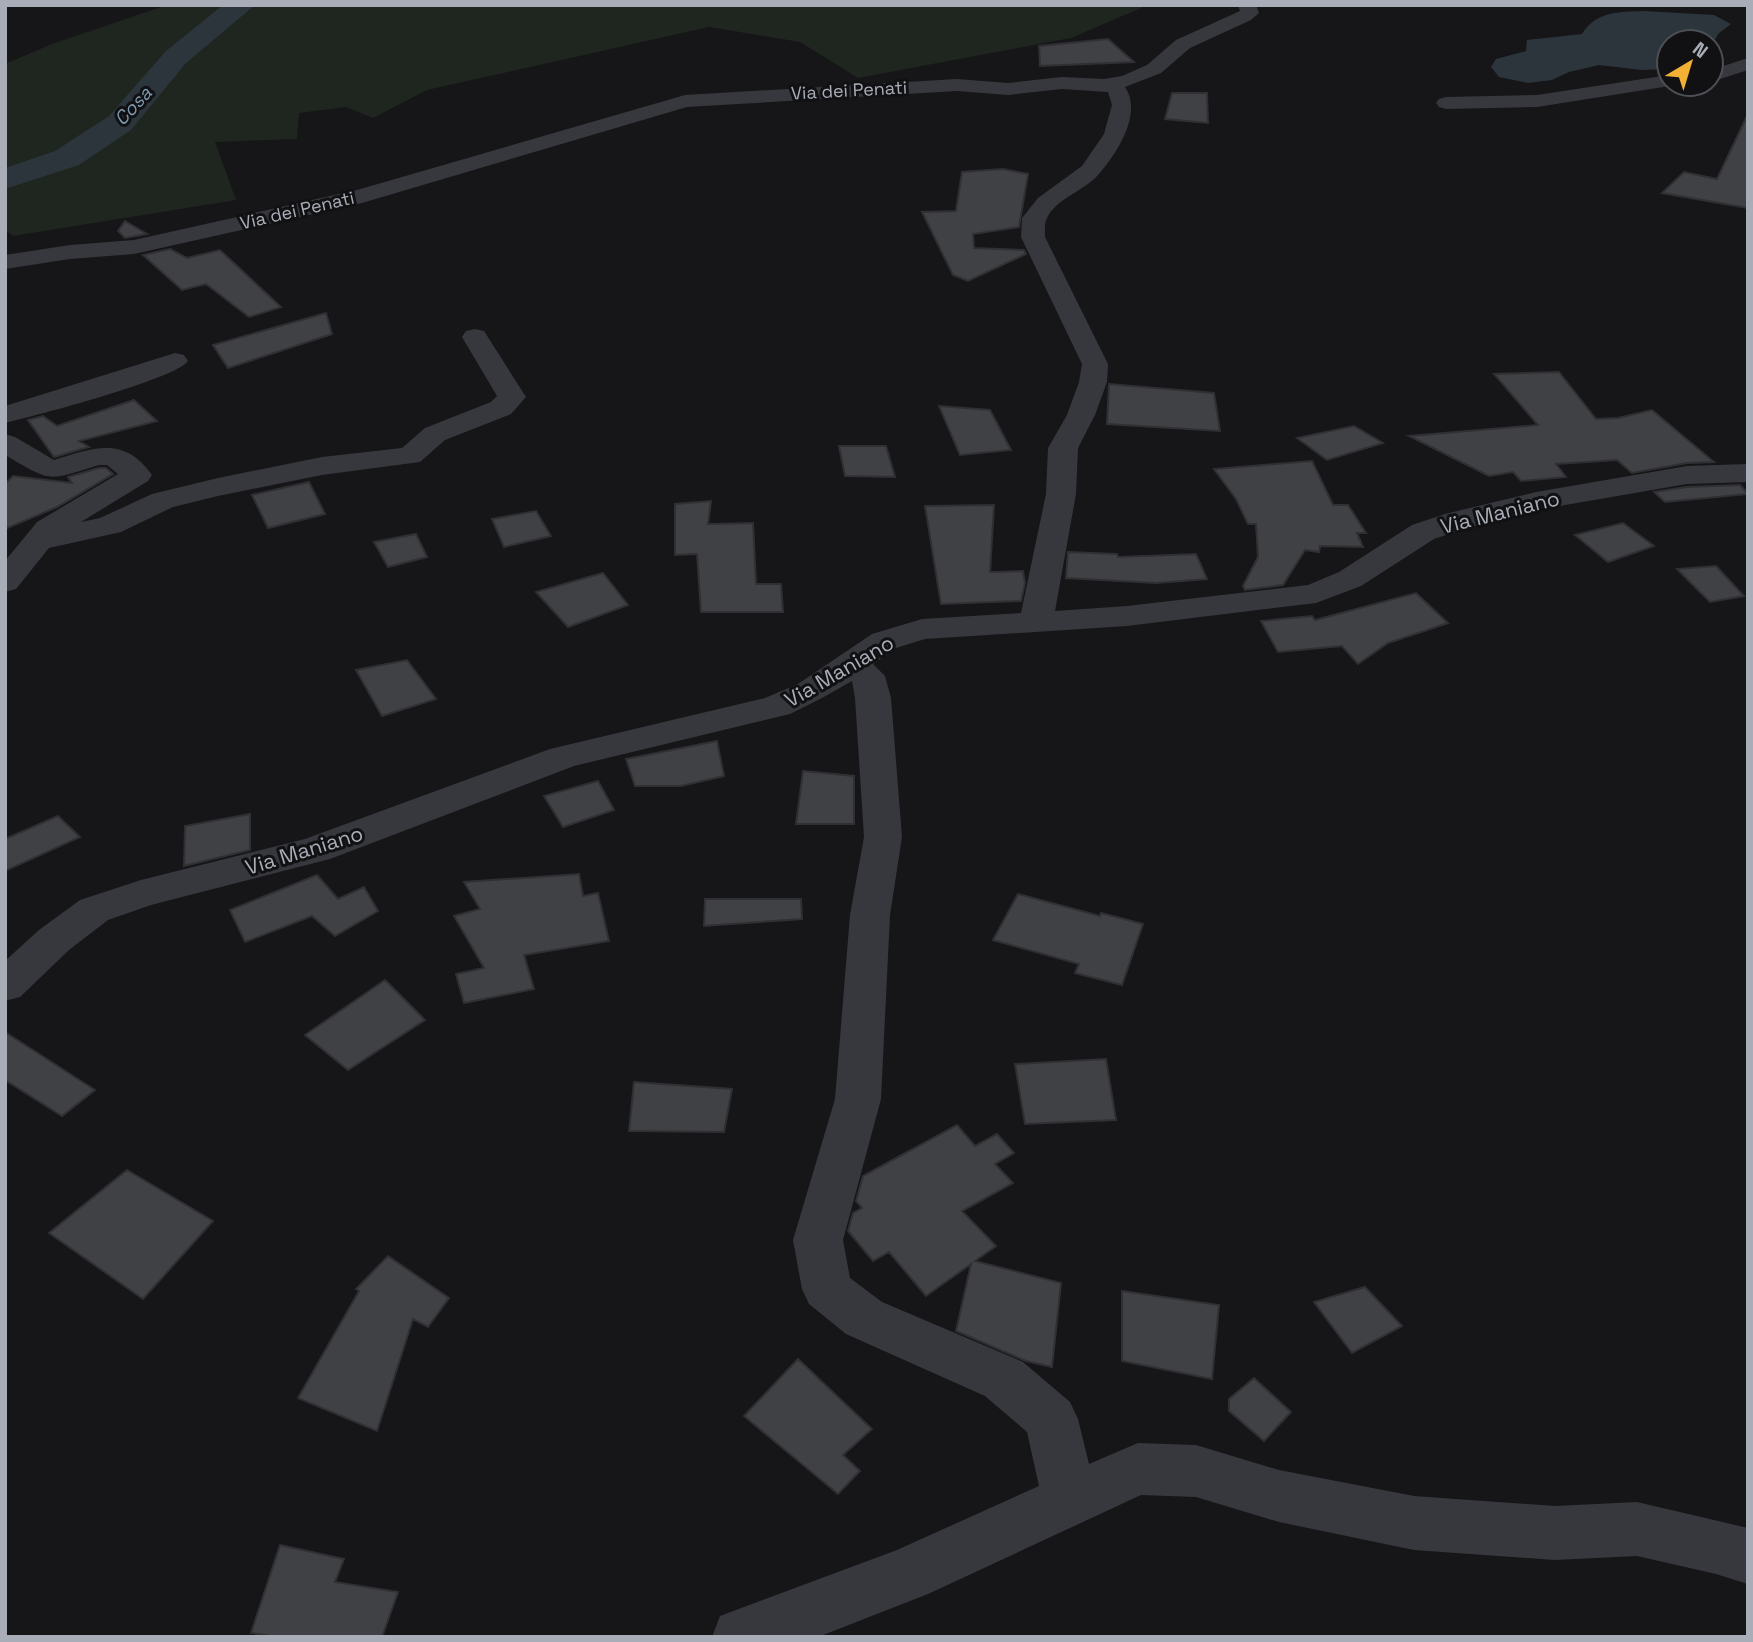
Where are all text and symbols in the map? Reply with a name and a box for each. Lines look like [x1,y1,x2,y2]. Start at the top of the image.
north arrow [1655,28,1725,98]
text: N [1687,36,1713,64]
street label: Via dei Penati [790,75,908,105]
water label: Cosa [109,81,157,131]
street label: Via dei Penati [238,186,356,234]
street label: Via Maniano [1438,484,1562,540]
street label: Via Maniano [780,629,898,713]
street label: Via Maniano [242,819,366,881]

